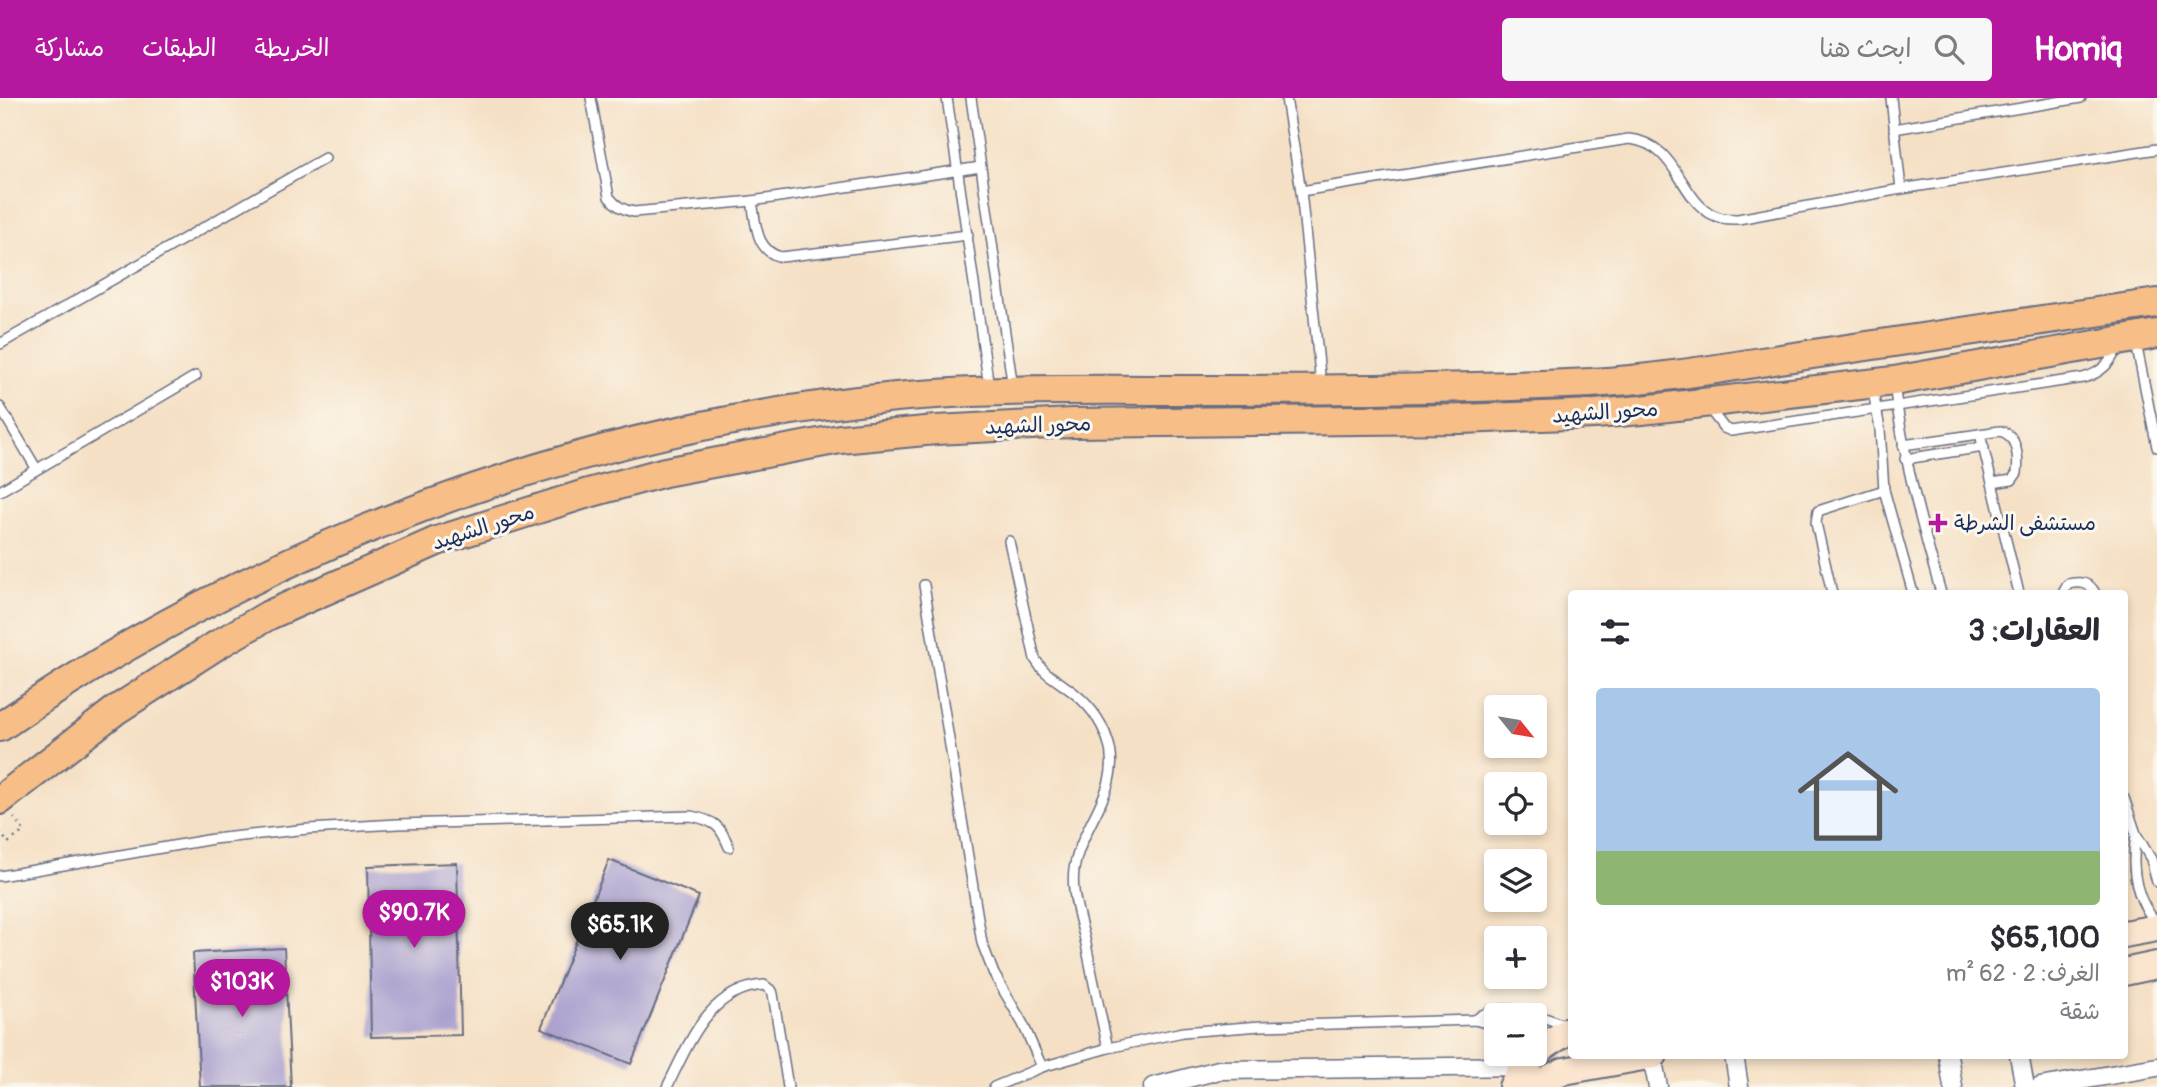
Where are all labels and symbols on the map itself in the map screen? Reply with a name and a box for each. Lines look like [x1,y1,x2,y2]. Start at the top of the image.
street label: محور الشهيد [1551,395,1659,430]
street label: محور الشهيد [984,410,1092,441]
street label: محور الشهيد [428,498,538,557]
place label: مستشفى الشرطة [1954,510,2096,537]
marker: مستشفى الشرطة [1928,513,1948,533]
north arrow [1484,695,1547,758]
pin: $90.7K [357,890,471,950]
pin: $65.1K [563,902,677,962]
pin: $103K [193,960,291,1019]

